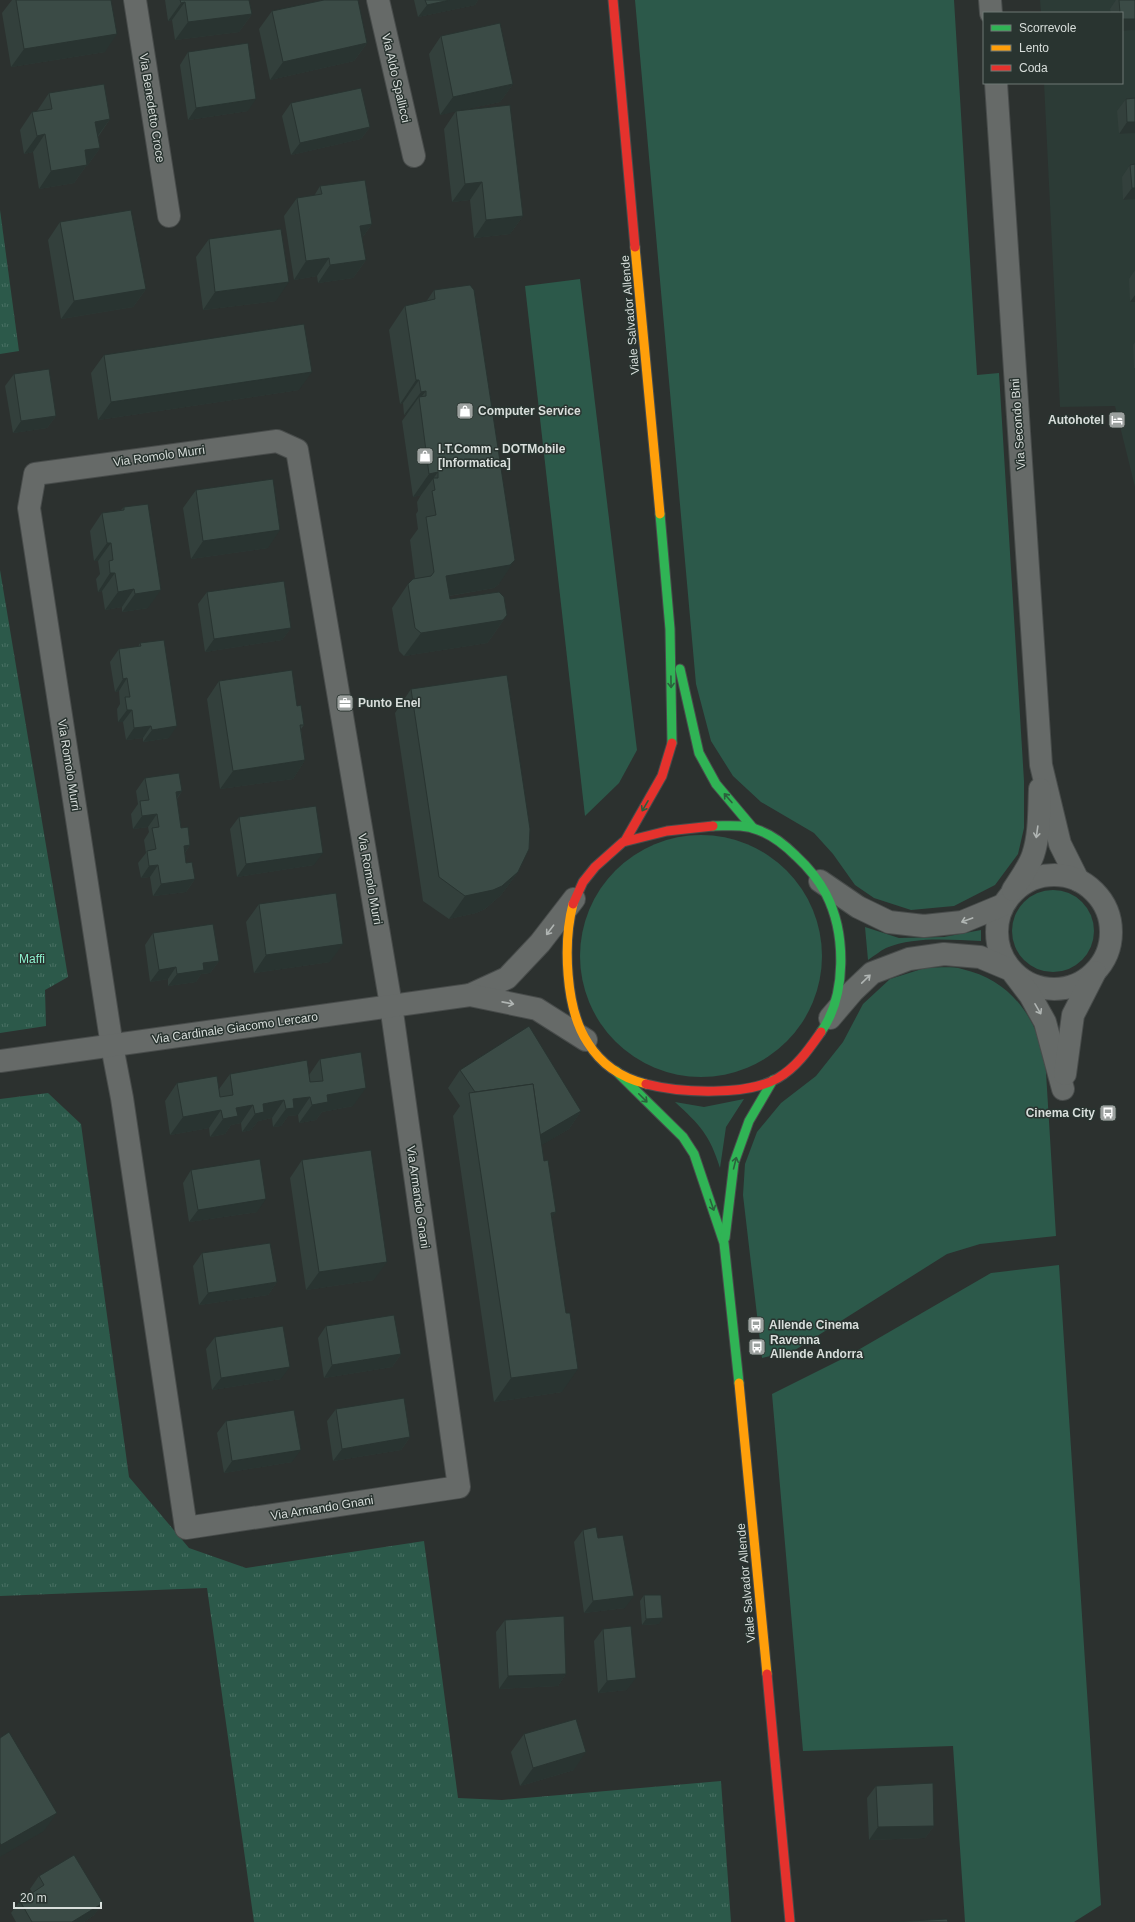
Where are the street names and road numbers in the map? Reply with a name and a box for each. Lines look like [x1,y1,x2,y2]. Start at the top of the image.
street label: Via Aldo Spallicci [379,32,413,124]
street label: Via Benedetto Croce [136,52,168,164]
street label: Viale Salvador Allende [618,254,642,375]
street label: Via Secondo Bini [1008,378,1028,470]
street label: Via Romolo Murri [112,443,206,469]
street label: Via Romolo Murri [55,718,83,812]
street label: Via Romolo Murri [355,832,385,926]
street label: Via Cardinale Giacomo Lercaro [151,1009,319,1047]
street label: Via Armando Gnani [404,1145,432,1249]
street label: Via Armando Gnani [270,1493,374,1523]
street label: Viale Salvador Allende [734,1522,758,1643]

